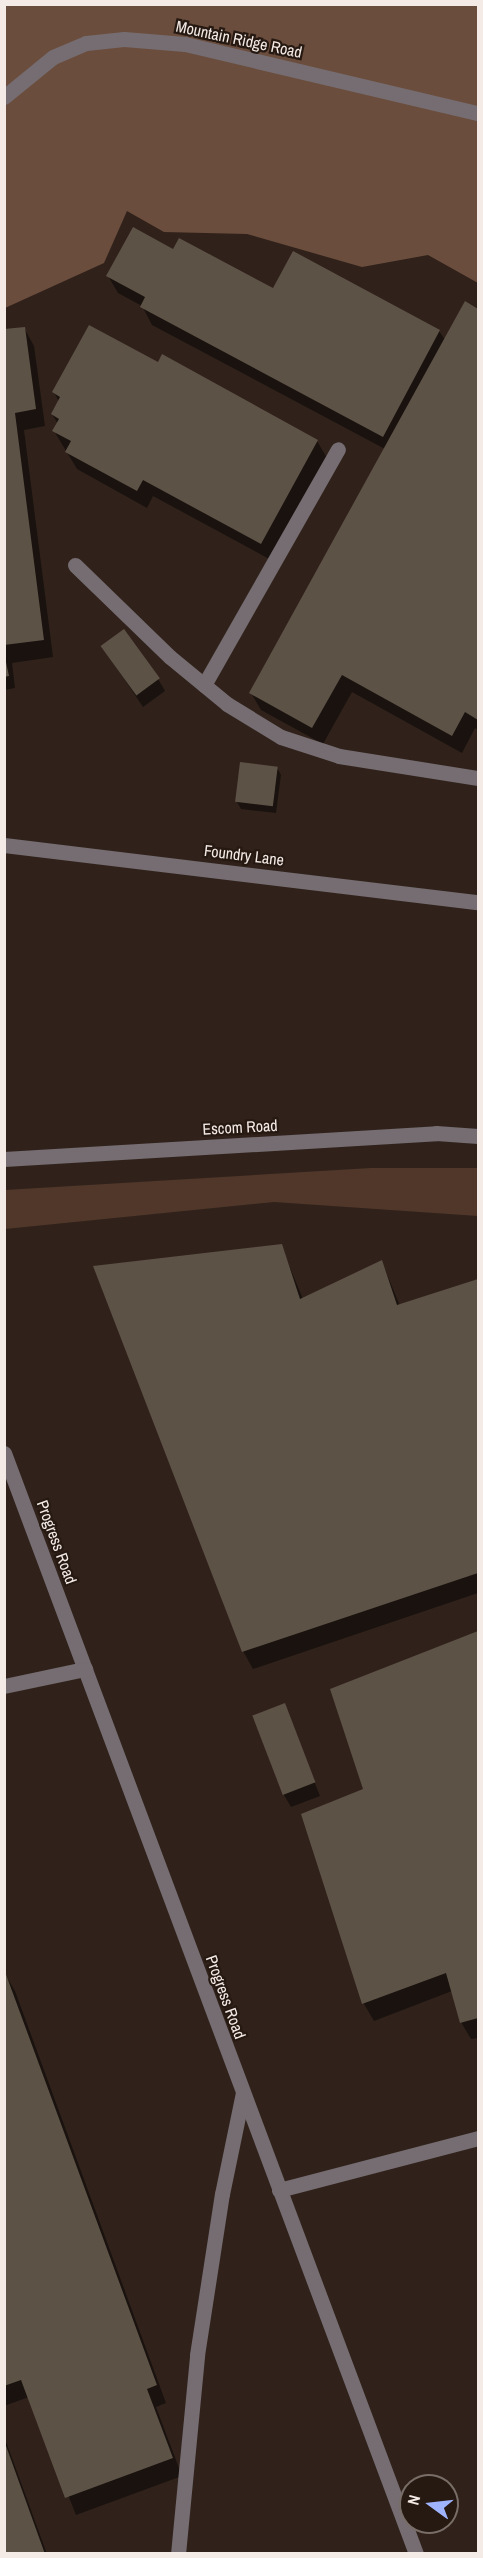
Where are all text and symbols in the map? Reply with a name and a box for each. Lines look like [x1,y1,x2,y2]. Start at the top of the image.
street label: Mountain Ridge Road [174,16,304,62]
street label: Foundry Lane [203,841,285,869]
street label: Escom Road [202,1115,278,1139]
street label: Progress Road [33,1498,81,1586]
street label: Progress Road [202,1953,250,2041]
north arrow [399,2474,459,2534]
text: N [402,2492,425,2507]

